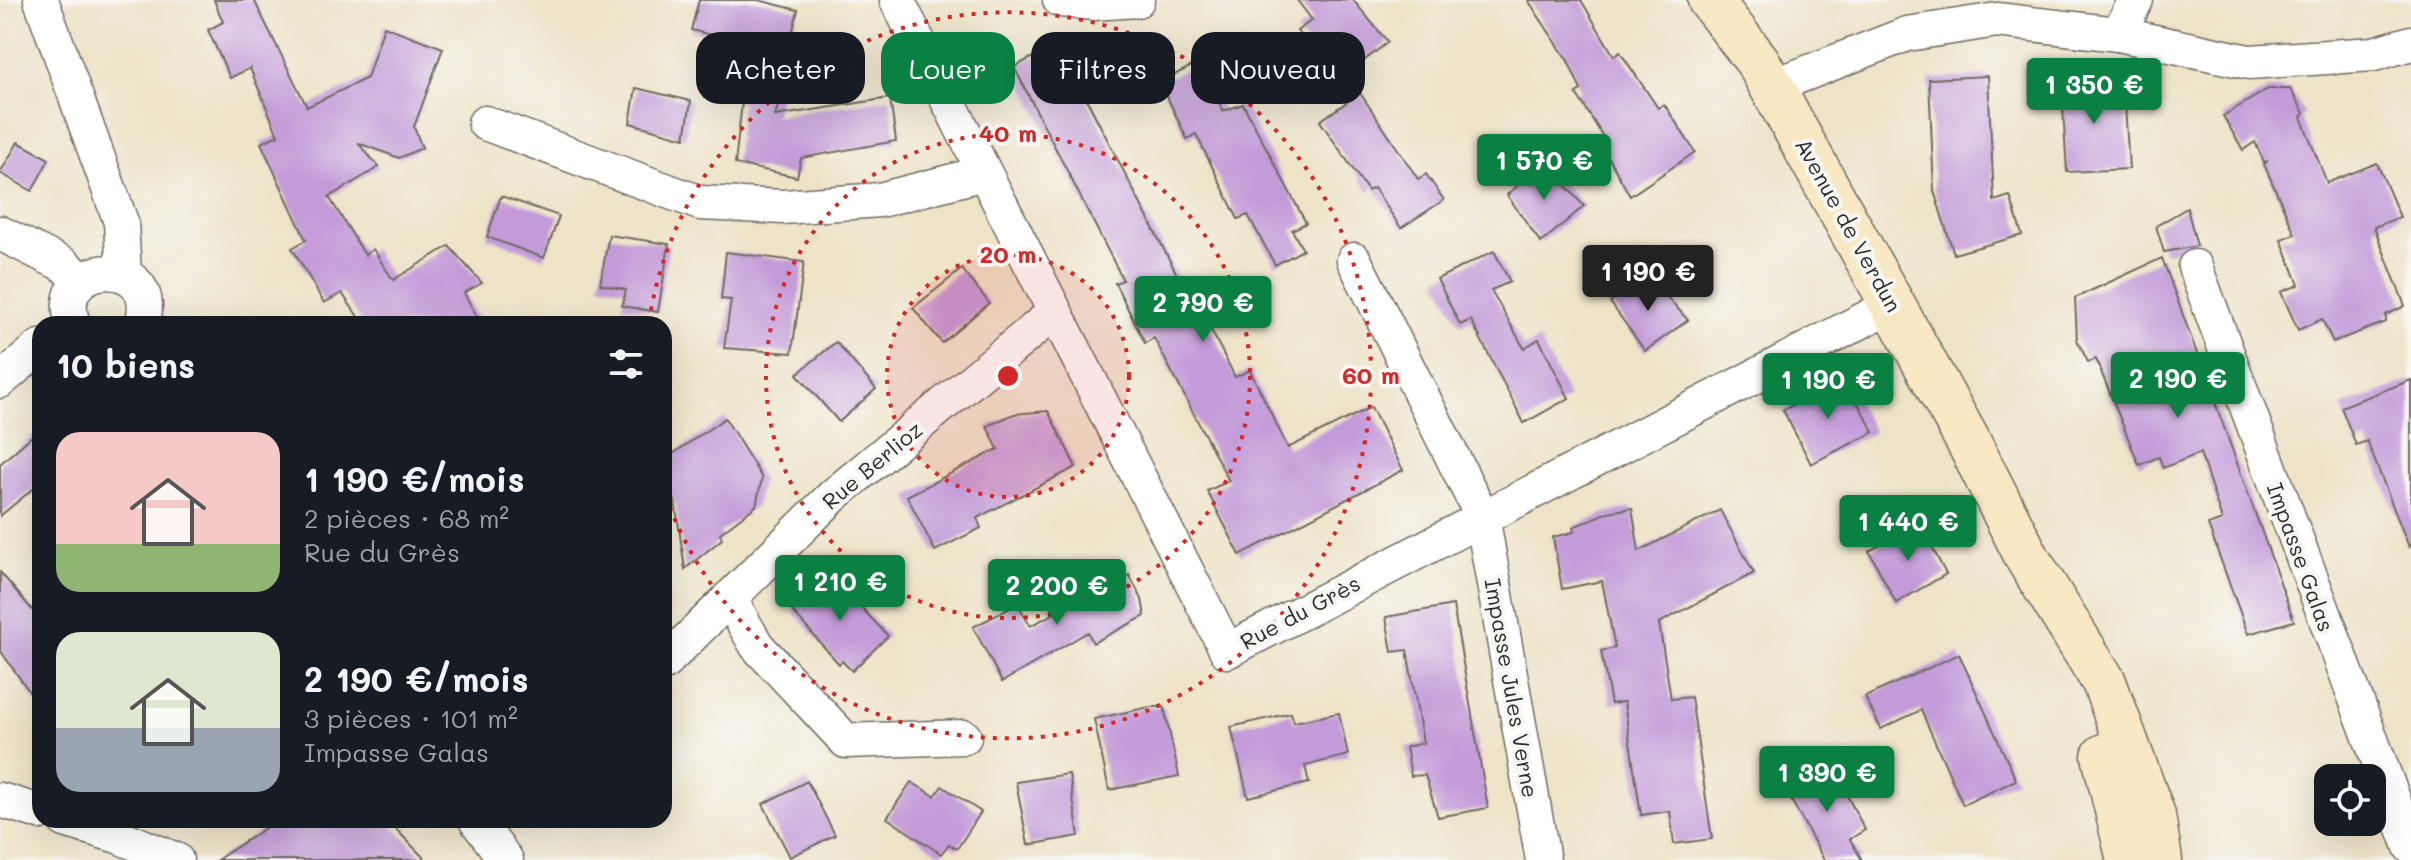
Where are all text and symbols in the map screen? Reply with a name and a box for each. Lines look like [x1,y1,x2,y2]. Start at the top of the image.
chip: Acheter [696,32,865,104]
chip: Louer [881,32,1015,104]
chip: Filtres [1031,32,1175,104]
chip: Nouveau [1191,32,1365,104]
pin: 1 350 € [2020,58,2168,126]
text: 1 350 € [2045,67,2143,101]
text: 40 m [979,117,1037,148]
street label: Avenue de Verdun [1789,133,1909,317]
pin: 1 570 € [1470,134,1618,202]
text: 1 570 € [1495,143,1593,177]
text: 20 m [980,238,1036,269]
pin: 1 190 € [1574,245,1722,313]
text: 1 190 € [1600,254,1696,288]
pin: 2 790 € [1129,276,1277,344]
text: 2 790 € [1152,285,1254,319]
text: 10 biens [56,342,195,387]
icon: filters [604,342,648,386]
pin: 2 190 € [2104,352,2252,420]
pin: 1 190 € [1754,353,1902,421]
text: 60 m [1342,359,1400,390]
text: 2 190 € [2129,361,2227,395]
centre of rings [994,362,1022,390]
text: 1 190 € [1780,362,1876,396]
street label: Rue Berlioz [816,414,928,516]
text: 1 190 €/mois [304,456,525,501]
icon: home [120,464,216,560]
street label: Impasse Galas [2261,479,2341,635]
pin: 1 440 € [1834,495,1982,563]
text: 2 pièces · 68 m² [304,501,509,535]
text: 1 440 € [1857,504,1959,538]
text: Rue du Grès [304,535,460,569]
pin: 1 210 € [766,555,914,623]
pin: 2 200 € [983,559,1131,627]
text: 1 210 € [793,564,887,598]
text: 2 200 € [1006,568,1108,602]
street label: Rue du Grès [1235,568,1365,656]
street label: Impasse Jules Verne [1478,576,1546,800]
text: 2 190 €/mois [304,656,529,701]
icon: home [120,664,216,760]
text: 3 pièces · 101 m² [304,701,518,735]
text: Impasse Galas [304,735,489,769]
pin: 1 390 € [1753,746,1901,814]
text: 1 390 € [1777,755,1877,789]
map controls [2314,764,2386,836]
button: locate [2314,764,2386,836]

